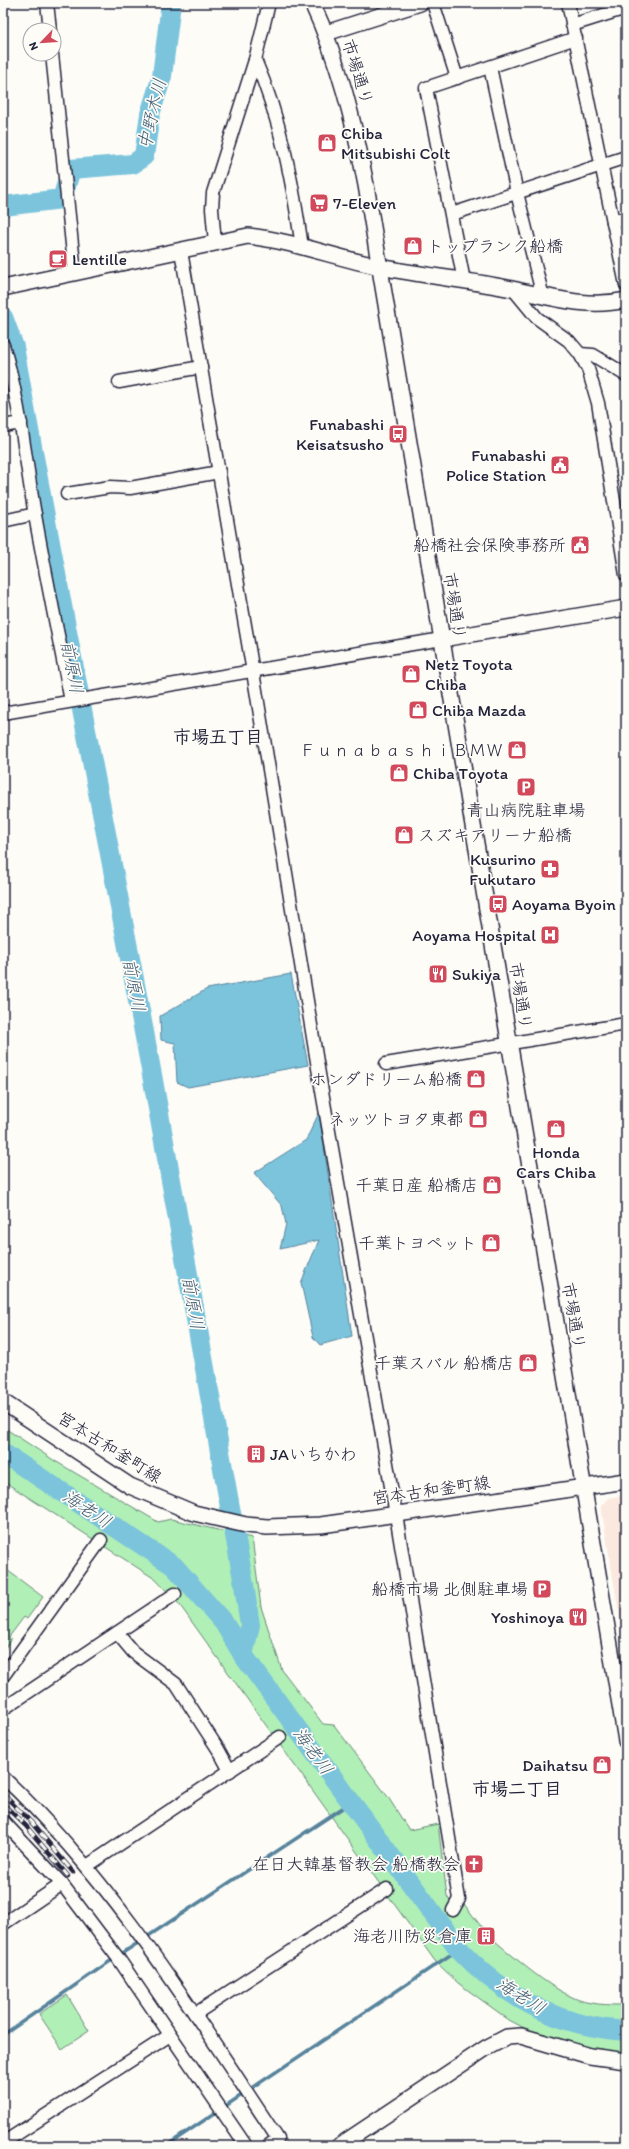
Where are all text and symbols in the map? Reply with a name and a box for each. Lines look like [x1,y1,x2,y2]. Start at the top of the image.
north arrow [22,22,62,62]
street label: 市場通り [338,37,378,107]
text: N [26,40,41,52]
water label: 中野木川 [133,76,171,152]
place label: Chiba Mitsubishi Colt [341,123,450,163]
shop icon: Chiba Mitsubishi Colt [316,132,338,154]
supermarket icon: 7-Eleven [308,192,330,214]
place label: 7-Eleven [333,193,396,213]
shop icon: トップランク船橋 [402,235,424,257]
place label: トップランク船橋 [427,236,563,256]
cafe icon: Lentille [47,248,69,270]
place label: Lentille [72,249,127,269]
place label: Funabashi Keisatsusho [296,414,384,454]
bus stop icon: Funabashi Keisatsusho [387,423,409,445]
place label: Funabashi Police Station [446,445,546,485]
public building icon: Funabashi Police Station [549,454,571,476]
public building icon: 船橋社会保険事務所 [569,534,591,556]
place label: 船橋社会保険事務所 [413,535,566,555]
street label: 市場通り [440,571,470,641]
water label: 前原川 [56,638,88,696]
place label: Netz Toyota Chiba [425,654,513,694]
shop icon: Netz Toyota Chiba [400,663,422,685]
shop icon: Chiba Mazda [407,699,429,721]
place label: Chiba Mazda [432,700,526,720]
district label: 市場五丁目 [173,726,263,748]
shop icon: ＦｕｎａｂａｓｈｉＢＭＷ [506,739,528,761]
place label: ＦｕｎａｂａｓｈｉＢＭＷ [299,740,503,760]
shop icon: Chiba Toyota [388,762,410,784]
place label: Chiba Toyota [413,763,508,783]
parking icon: 青山病院駐車場 [515,776,537,798]
place label: 青山病院駐車場 [467,800,586,820]
shop icon: スズキアリーナ船橋 [393,824,415,846]
place label: スズキアリーナ船橋 [418,825,572,845]
place label: Kusurino Fukutaro [469,849,536,889]
pharmacy icon: Kusurino Fukutaro [539,858,561,880]
bus stop icon: Aoyama Byoin [487,893,509,915]
place label: Aoyama Byoin [512,894,616,914]
hospital icon: Aoyama Hospital [539,924,561,946]
place label: Aoyama Hospital [412,925,536,945]
water label: 前原川 [118,956,150,1014]
street label: 市場通り [506,961,536,1031]
restaurant icon: Sukiya [427,963,449,985]
place label: Sukiya [452,964,501,984]
shop icon: ホンダドリーム船橋 [465,1068,487,1090]
place label: ホンダドリーム船橋 [310,1069,462,1089]
shop icon: ネッツトヨタ東都 [467,1108,489,1130]
place label: ネッツトヨタ東都 [329,1109,464,1129]
shop icon: Honda Cars Chiba [545,1118,567,1140]
place label: Honda Cars Chiba [516,1142,596,1182]
shop icon: 千葉日産 船橋店 [481,1174,503,1196]
place label: 千葉日産 船橋店 [355,1175,478,1195]
shop icon: 千葉トヨペット [480,1232,502,1254]
place label: 千葉トヨペット [358,1233,477,1253]
water label: 前原川 [177,1275,209,1331]
street label: 市場通り [558,1281,590,1351]
shop icon: 千葉スバル 船橋店 [517,1352,539,1374]
place label: 千葉スバル 船橋店 [374,1353,514,1373]
street label: 宮本古和釜町線 [54,1407,166,1487]
building icon: JAいちかわ [245,1443,267,1465]
place label: JAいちかわ [270,1444,357,1464]
street label: 宮本古和釜町線 [371,1472,491,1508]
water label: 海老川 [58,1485,116,1533]
parking icon: 船橋市場 北側駐車場 [531,1578,553,1600]
place label: 船橋市場 北側駐車場 [371,1579,528,1599]
restaurant icon: Yoshinoya [567,1606,589,1628]
place label: Yoshinoya [491,1607,564,1627]
water label: 海老川 [288,1723,338,1779]
shop icon: Daihatsu [591,1754,613,1776]
place label: Daihatsu [522,1755,589,1775]
district label: 市場二丁目 [472,1778,562,1800]
church icon: 在日大韓基督教会 船橋教会 [463,1853,485,1875]
place label: 在日大韓基督教会 船橋教会 [252,1854,460,1874]
building icon: 海老川防災倉庫 [475,1925,497,1947]
place label: 海老川防災倉庫 [353,1926,472,1946]
water label: 海老川 [492,1972,550,2020]

